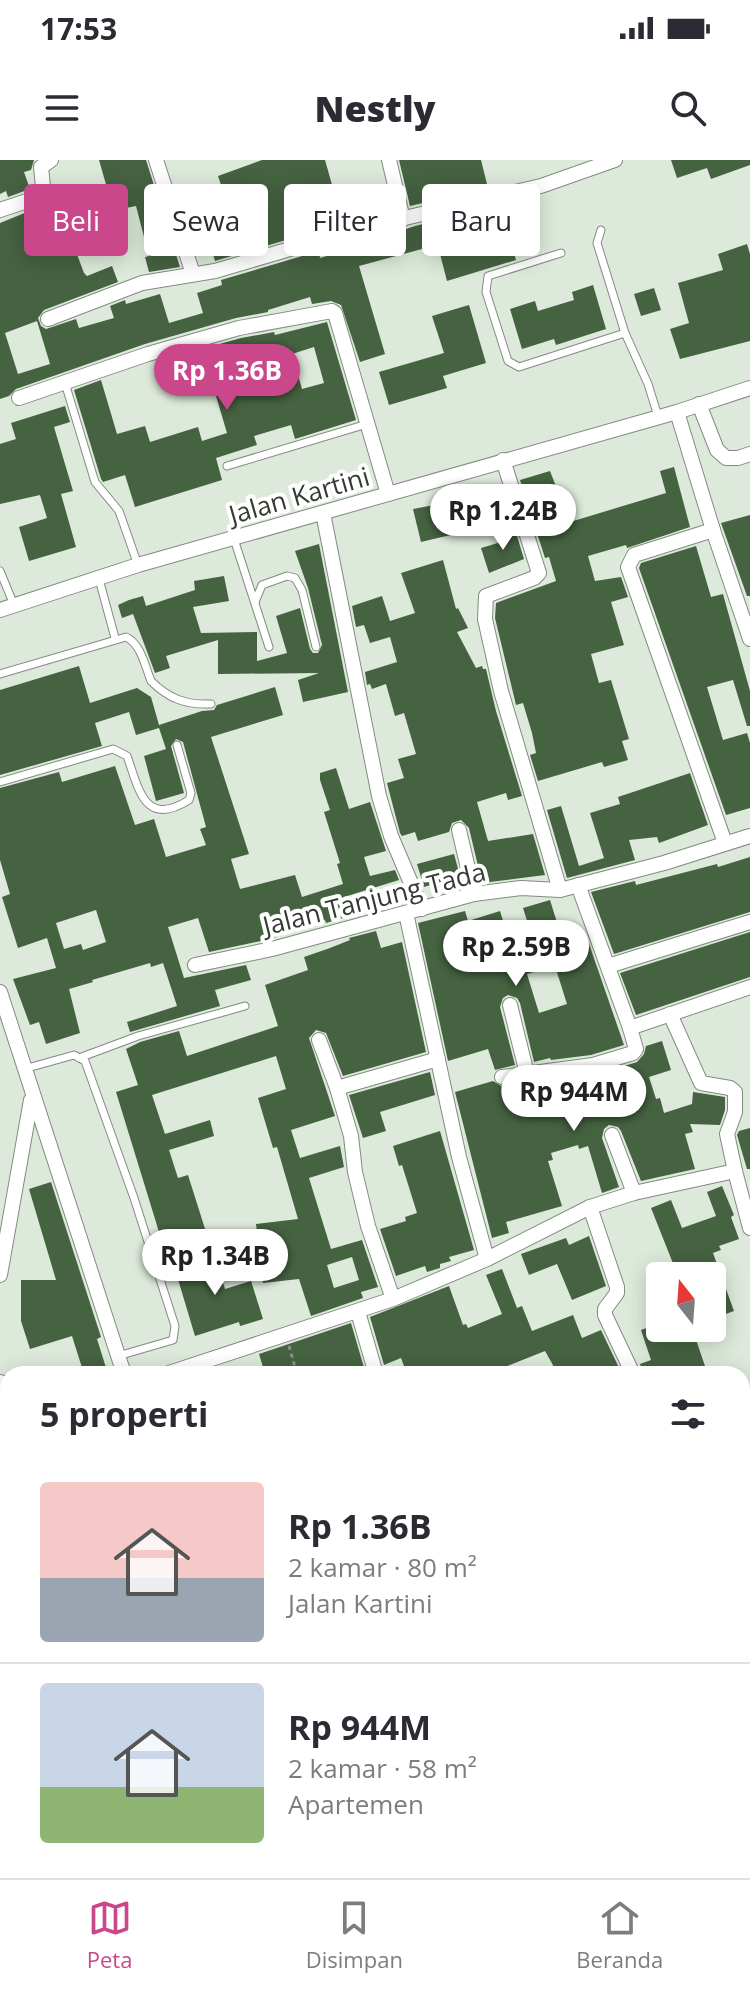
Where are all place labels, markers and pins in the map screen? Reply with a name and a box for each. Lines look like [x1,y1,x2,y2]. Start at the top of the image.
pin: Rp 1.36B [144,344,310,412]
pin: Rp 1.24B [420,484,586,552]
pin: Rp 2.59B [433,920,599,988]
pin: Rp 944M [500,1065,648,1133]
pin: Rp 1.34B [132,1229,298,1297]

